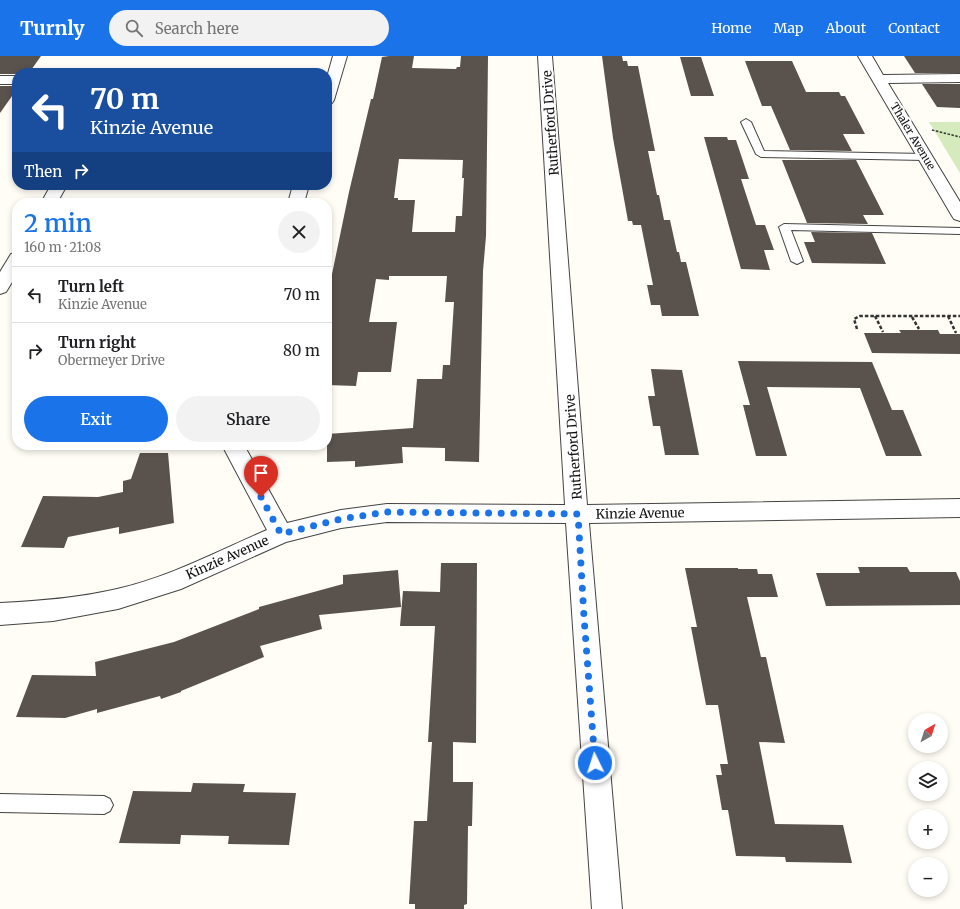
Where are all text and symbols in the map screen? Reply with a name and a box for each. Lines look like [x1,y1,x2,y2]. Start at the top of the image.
search box [109,10,389,46]
text: Turnly [20,16,85,40]
icon: search [123,17,145,39]
text: Search here [155,19,239,38]
text: Home [711,19,752,37]
text: Map [774,19,803,37]
text: About [825,19,866,37]
text: Contact [888,19,940,37]
street label: Rutherford Drive [538,70,563,176]
text: 70 m [90,81,159,117]
icon: left [24,84,76,136]
street label: Thaler Avenue [887,100,939,172]
text: Kinzie Avenue [90,116,213,139]
icon: right [70,160,92,182]
text: Then [24,162,62,181]
text: 2 min [24,208,92,239]
button: close [278,211,320,253]
text: 160 m · 21:08 [24,239,101,256]
text: Turn left [58,277,124,296]
icon: left [24,284,46,306]
text: 70 m [284,285,320,304]
text: Kinzie Avenue [58,296,147,313]
text: Turn right [58,333,136,352]
icon: right [24,340,46,362]
text: 80 m [283,341,320,360]
text: Obermeyer Drive [58,352,165,369]
street label: Rutherford Drive [561,394,586,500]
button: Exit [24,396,168,442]
button: Share [176,396,320,442]
pin [244,456,278,497]
icon: arrive [250,462,272,484]
street label: Kinzie Avenue [595,504,685,523]
street label: Kinzie Avenue [183,532,271,583]
north arrow [908,713,948,753]
map controls [908,713,948,897]
position arrow [574,742,616,784]
button: layers [908,761,948,801]
button: + [908,809,948,849]
button: − [908,857,948,897]

